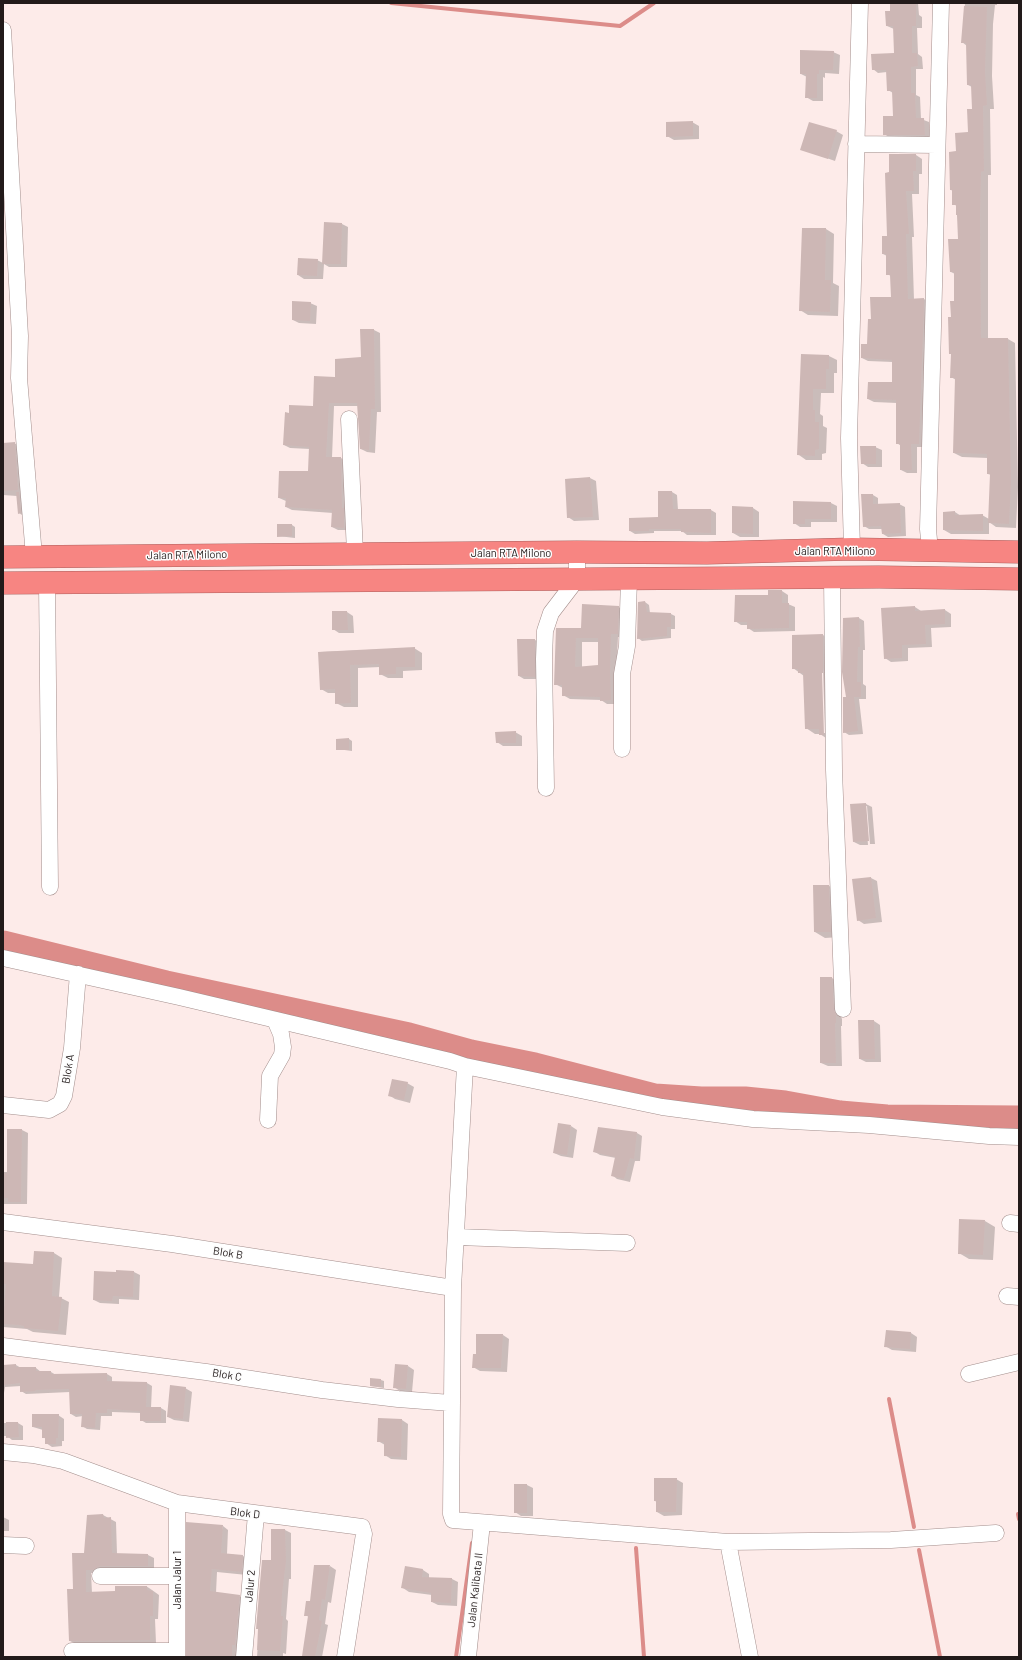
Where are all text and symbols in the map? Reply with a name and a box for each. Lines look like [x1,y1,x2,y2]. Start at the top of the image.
street label: Jalan RTA Milono [795,544,875,558]
street label: Jalan RTA Milono [471,546,551,560]
street label: Jalan RTA Milono [147,548,227,562]
street label: Blok A [59,1053,77,1085]
street label: Blok B [212,1244,244,1262]
street label: Blok C [211,1366,243,1384]
street label: Blok D [229,1505,261,1521]
street label: Jalan Jalur 1 [170,1551,184,1609]
street label: Jalan Kalibata II [465,1552,485,1628]
street label: Jalur 2 [242,1569,258,1603]

